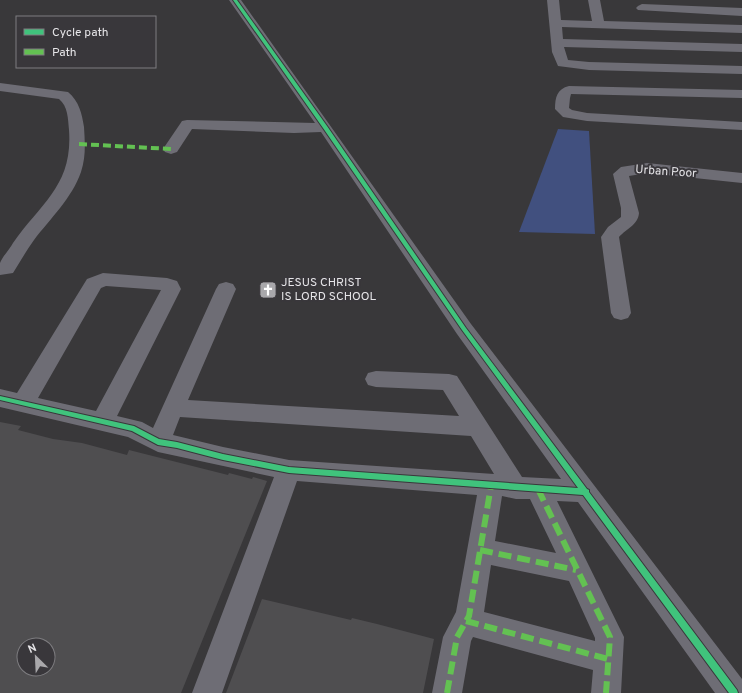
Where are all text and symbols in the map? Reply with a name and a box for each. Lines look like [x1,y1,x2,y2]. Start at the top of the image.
legend [16,16,156,68]
text: Cycle path [52,25,109,41]
text: Path [52,45,77,61]
street label: Urban Poor [635,162,698,182]
place label: JESUS CHRIST IS LORD SCHOOL [281,275,376,305]
church icon: JESUS CHRIST IS LORD SCHOOL [258,280,278,300]
north arrow [16,637,56,677]
text: N [26,641,39,657]

